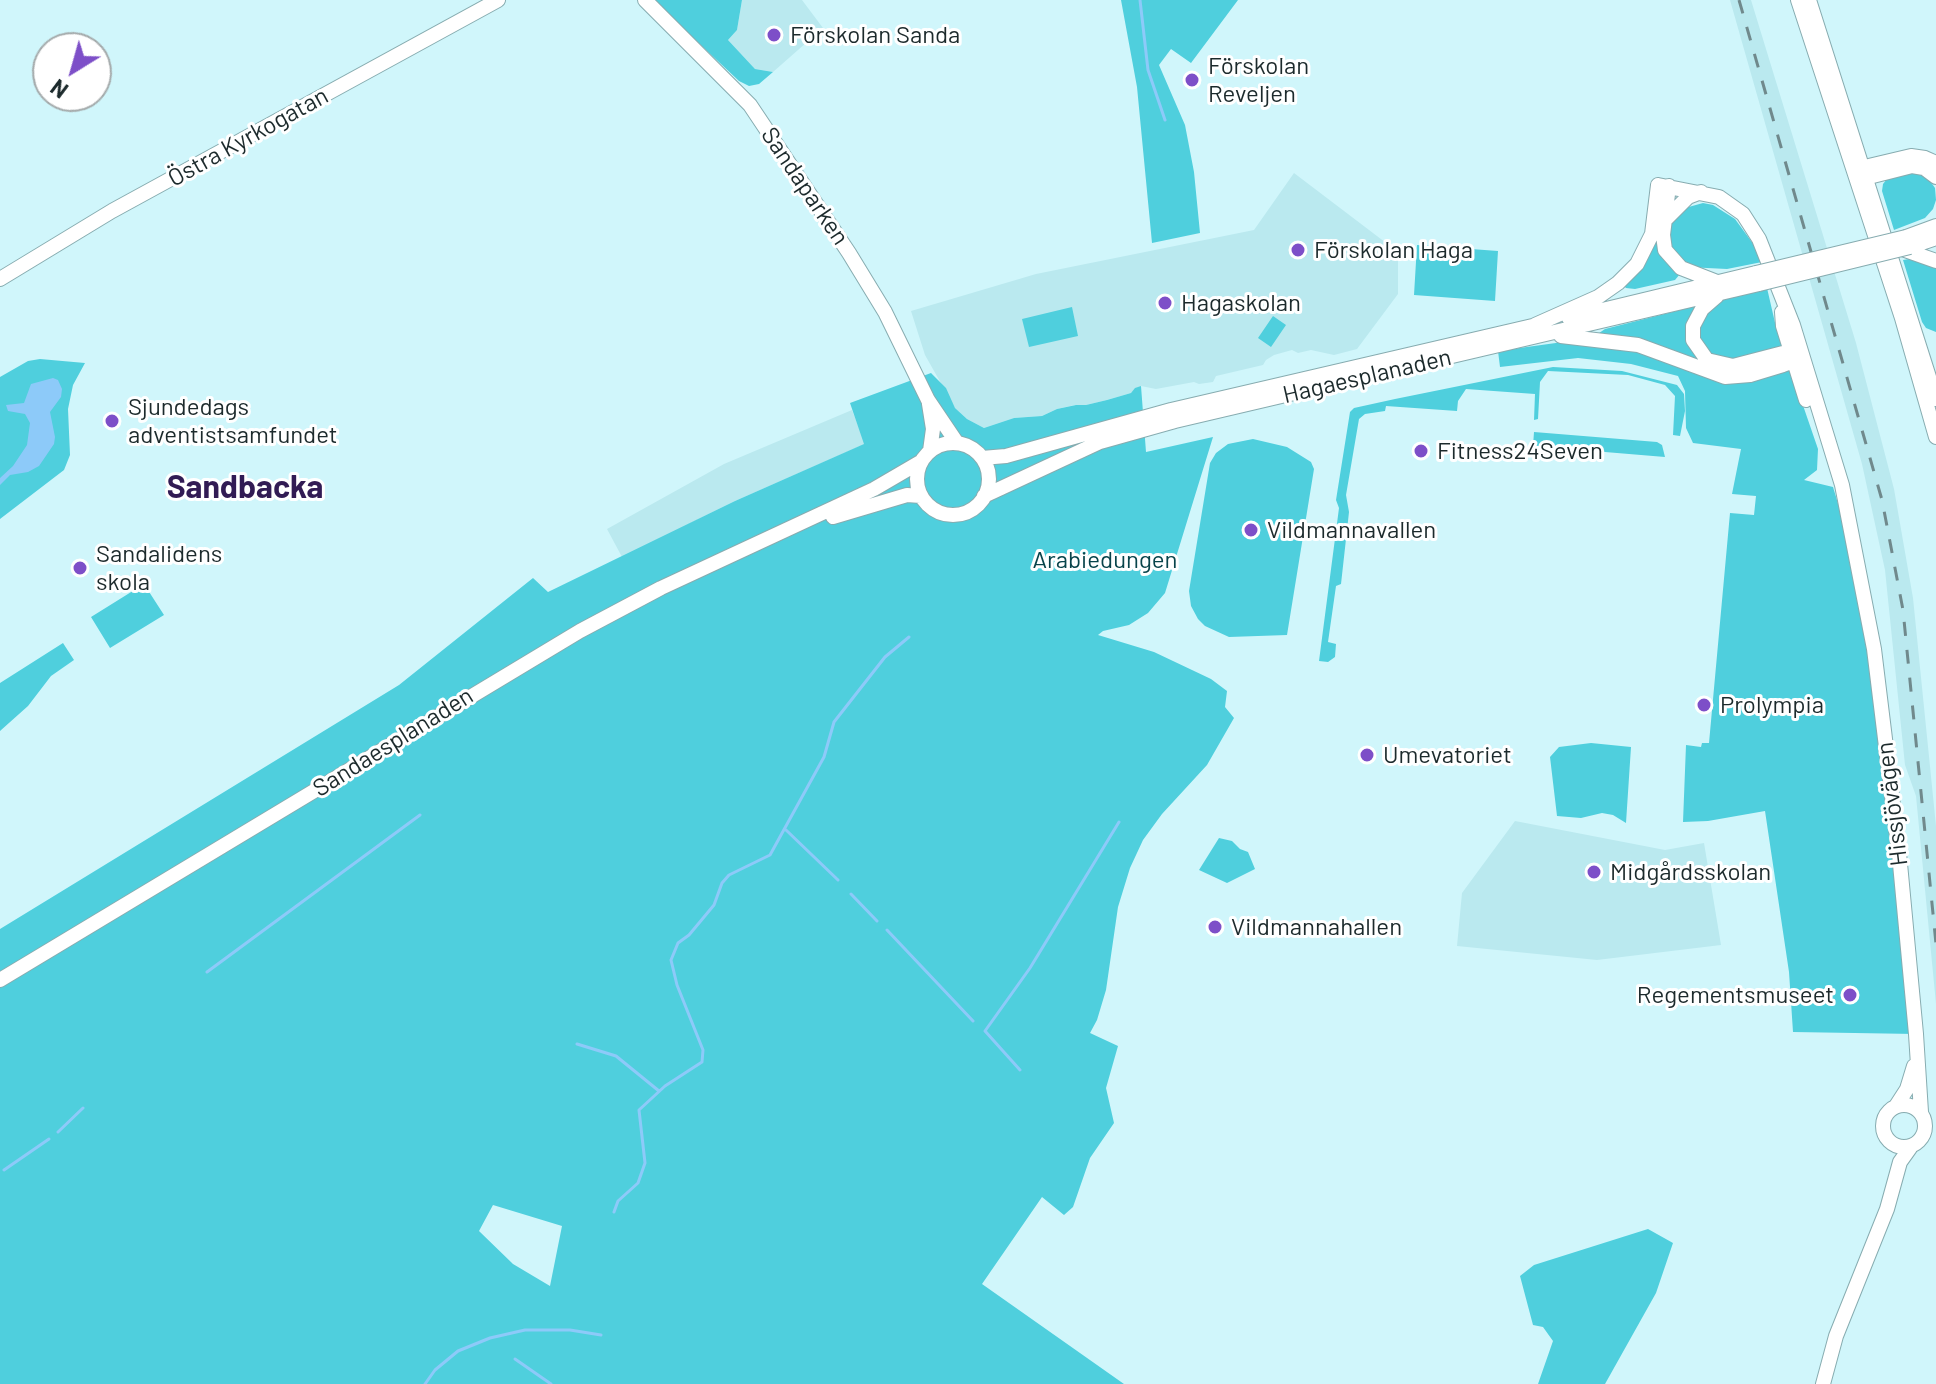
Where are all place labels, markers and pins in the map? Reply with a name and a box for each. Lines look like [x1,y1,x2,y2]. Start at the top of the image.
place label: Förskolan Sanda [790,21,960,49]
marker: Förskolan Sanda [765,26,783,44]
place label: Förskolan Reveljen [1208,52,1309,108]
marker: Förskolan Reveljen [1183,71,1201,89]
place label: Förskolan Haga [1314,236,1473,264]
marker: Förskolan Haga [1289,241,1307,259]
place label: Hagaskolan [1181,289,1301,317]
marker: Hagaskolan [1156,294,1174,312]
place label: Sjundedags adventistsamfundet [128,393,337,449]
marker: Sjundedags adventistsamfundet [103,412,121,430]
place label: Fitness24Seven [1437,437,1603,465]
marker: Fitness24Seven [1412,442,1430,460]
place label: Vildmannavallen [1267,516,1436,544]
marker: Vildmannavallen [1242,521,1260,539]
place label: Sandalidens skola [96,540,222,596]
marker: Sandalidens skola [71,559,89,577]
place label: Prolympia [1720,691,1824,719]
marker: Prolympia [1695,696,1713,714]
place label: Umevatoriet [1383,741,1512,769]
marker: Umevatoriet [1358,746,1376,764]
place label: Midgårdsskolan [1610,858,1771,886]
marker: Midgårdsskolan [1585,863,1603,881]
place label: Vildmannahallen [1231,913,1402,941]
marker: Vildmannahallen [1206,918,1224,936]
place label: Regementsmuseet [1637,981,1834,1009]
marker: Regementsmuseet [1841,986,1859,1004]

